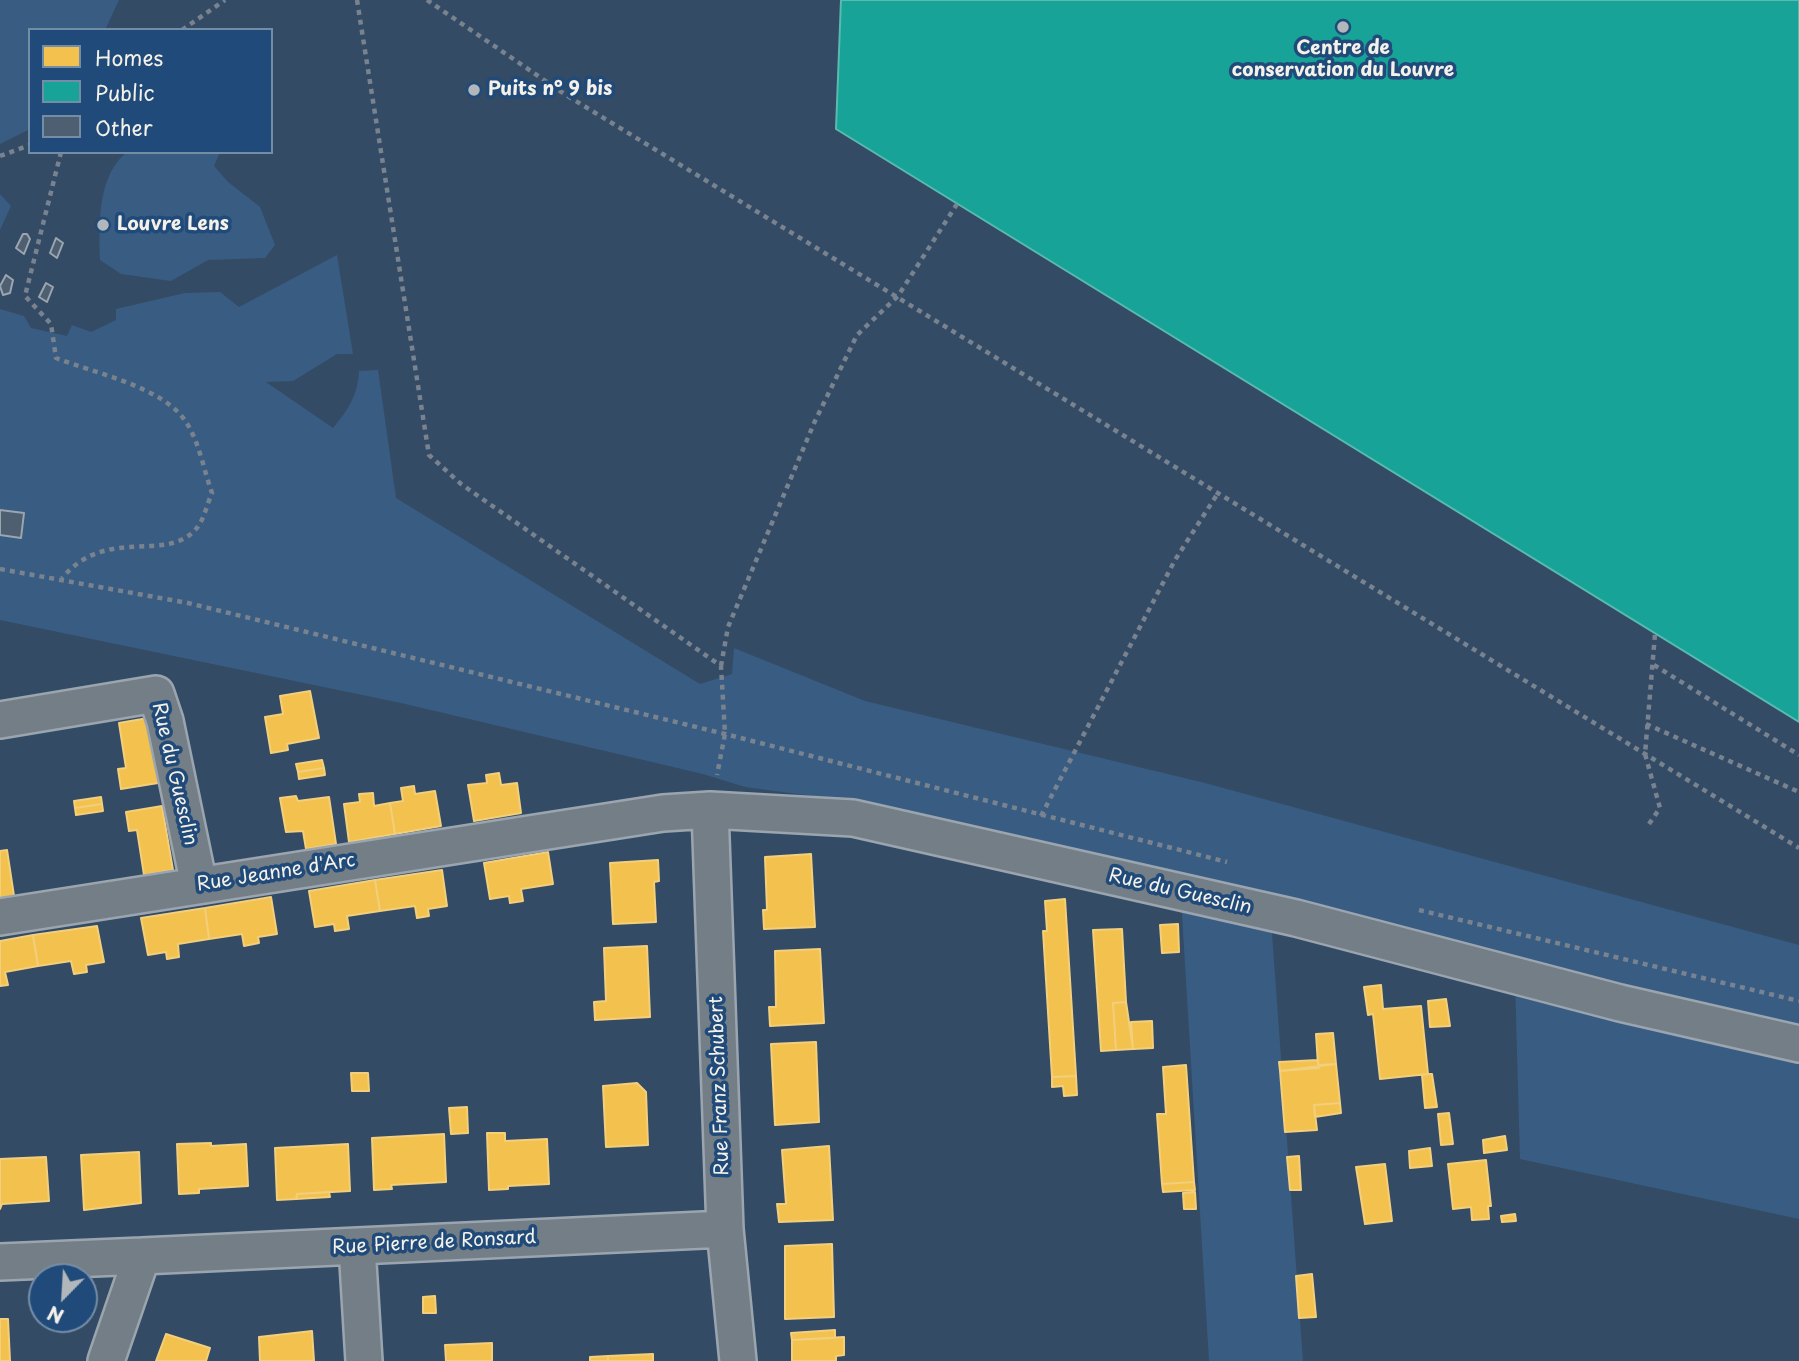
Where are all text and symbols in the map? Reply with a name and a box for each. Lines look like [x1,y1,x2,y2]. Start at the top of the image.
marker: Centre de conservation du Louvre [1335,19,1351,35]
legend [28,28,273,154]
place label: Centre de conservation du Louvre [1232,38,1454,82]
text: Homes [95,41,163,73]
text: Public [95,76,155,108]
place label: Puits n° 9 bis [488,79,612,101]
marker: Puits n° 9 bis [466,82,482,98]
text: Other [95,111,153,143]
place label: Louvre Lens [117,214,229,236]
marker: Louvre Lens [95,217,111,233]
street label: Rue du Guesclin [146,700,202,848]
street label: Rue Jeanne d'Arc [195,849,357,897]
street label: Rue du Guesclin [1106,864,1254,920]
street label: Rue Franz Schubert [705,996,735,1176]
street label: Rue Pierre de Ronsard [331,1226,537,1260]
north arrow [28,1263,98,1333]
text: N [43,1300,68,1331]

